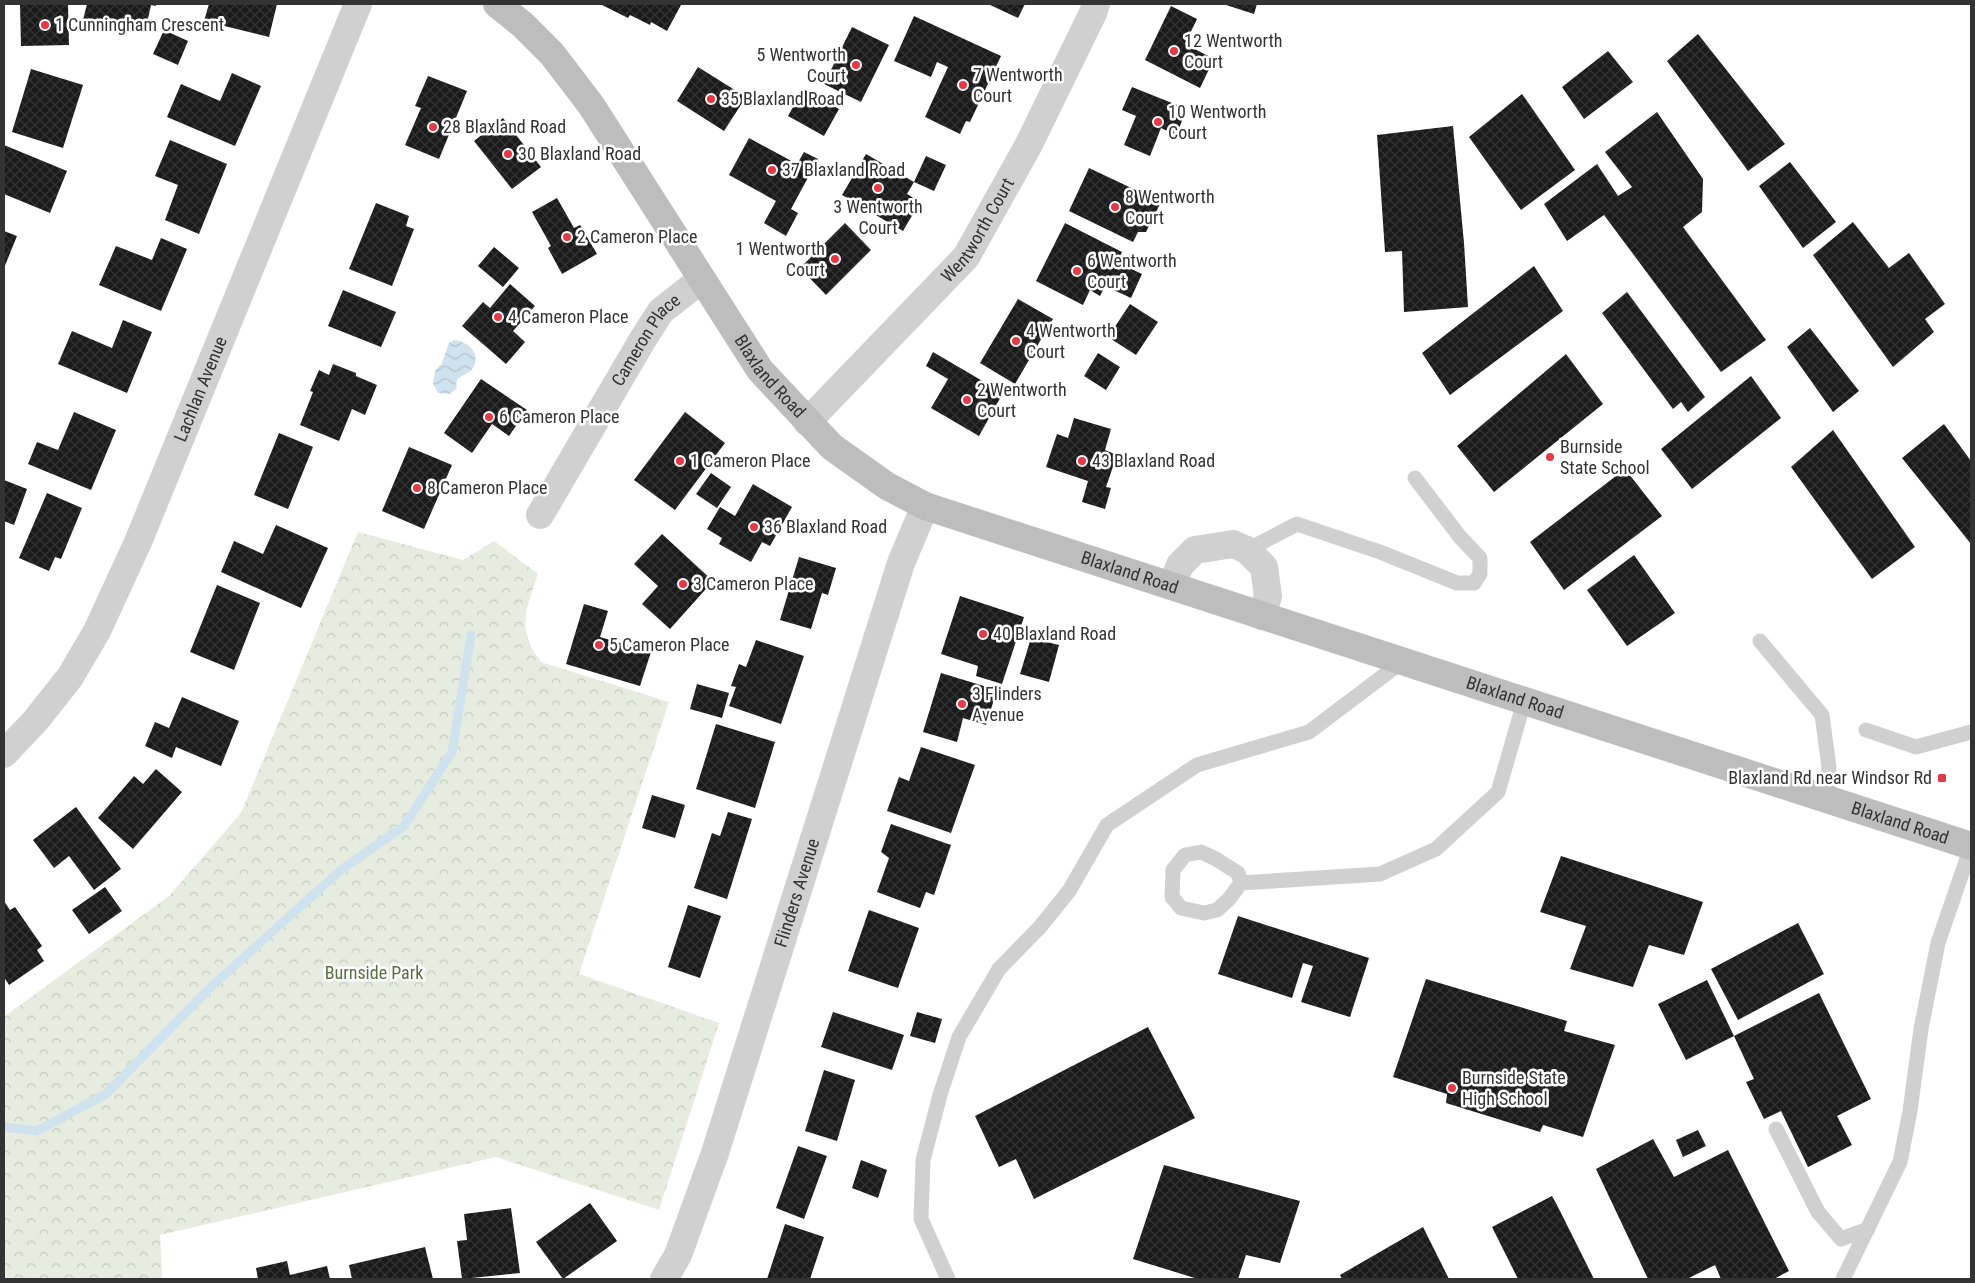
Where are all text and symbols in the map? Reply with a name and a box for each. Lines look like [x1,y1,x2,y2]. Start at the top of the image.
place label: 1 Cunningham Crescent [55,14,224,35]
marker: 1 Cunningham Crescent [39,19,51,31]
place label: 12 Wentworth Court [1184,30,1283,72]
place label: 5 Wentworth Court [756,44,846,86]
marker: 12 Wentworth Court [1168,45,1180,57]
marker: 5 Wentworth Court [850,59,862,71]
place label: 7 Wentworth Court [973,64,1063,106]
marker: 7 Wentworth Court [957,79,969,91]
place label: 35 Blaxland Road [721,88,844,109]
marker: 35 Blaxland Road [705,93,717,105]
place label: 10 Wentworth Court [1168,101,1267,143]
place label: 28 Blaxland Road [443,116,566,137]
marker: 10 Wentworth Court [1152,116,1164,128]
marker: 28 Blaxland Road [427,121,439,133]
place label: 30 Blaxland Road [518,143,641,164]
marker: 30 Blaxland Road [502,148,514,160]
place label: 37 Blaxland Road [782,159,905,180]
marker: 37 Blaxland Road [766,164,778,176]
street label: Wentworth Court [936,174,1018,286]
marker: 3 Wentworth Court [872,182,884,194]
place label: 8 Wentworth Court [1125,186,1215,228]
place label: 3 Wentworth Court [833,196,923,238]
marker: 8 Wentworth Court [1109,201,1121,213]
place label: 2 Cameron Place [577,226,698,247]
marker: 2 Cameron Place [561,231,573,243]
place label: 1 Wentworth Court [735,238,825,280]
place label: 6 Wentworth Court [1087,250,1177,292]
marker: 1 Wentworth Court [829,253,841,265]
marker: 6 Wentworth Court [1071,265,1083,277]
street label: Cameron Place [607,289,684,390]
place label: 4 Cameron Place [508,306,629,327]
marker: 4 Cameron Place [492,311,504,323]
place label: 4 Wentworth Court [1026,320,1116,362]
street label: Blaxland Road [730,331,810,422]
street label: Lachlan Avenue [169,333,231,445]
marker: 4 Wentworth Court [1010,335,1022,347]
place label: 2 Wentworth Court [977,379,1067,421]
marker: 2 Wentworth Court [961,394,973,406]
place label: 6 Cameron Place [499,406,620,427]
marker: 6 Cameron Place [483,411,495,423]
place label: Burnside State School [1560,436,1650,478]
place label: 1 Cameron Place [690,450,811,471]
place label: 43 Blaxland Road [1092,450,1215,471]
marker: Burnside State School [1544,451,1556,463]
marker: 1 Cameron Place [674,455,686,467]
marker: 43 Blaxland Road [1076,455,1088,467]
place label: 8 Cameron Place [427,477,548,498]
marker: 8 Cameron Place [411,482,423,494]
place label: 36 Blaxland Road [764,516,887,537]
marker: 36 Blaxland Road [748,521,760,533]
street label: Blaxland Road [1079,546,1181,598]
place label: 3 Cameron Place [693,573,814,594]
marker: 3 Cameron Place [677,578,689,590]
place label: 40 Blaxland Road [993,623,1116,644]
marker: 40 Blaxland Road [977,628,989,640]
place label: 5 Cameron Place [609,634,730,655]
marker: 5 Cameron Place [593,639,605,651]
street label: Blaxland Road [1464,672,1566,723]
place label: 3 Flinders Avenue [972,683,1042,725]
marker: 3 Flinders Avenue [956,698,968,710]
place label: Blaxland Rd near Windsor Rd [1728,767,1932,788]
marker: Blaxland Rd near Windsor Rd [1936,772,1948,784]
street label: Blaxland Road [1849,797,1952,848]
street label: Flinders Avenue [770,836,823,950]
park label: Burnside Park [325,962,423,983]
place label: Burnside State High School [1462,1067,1566,1109]
marker: Burnside State High School [1446,1082,1458,1094]

